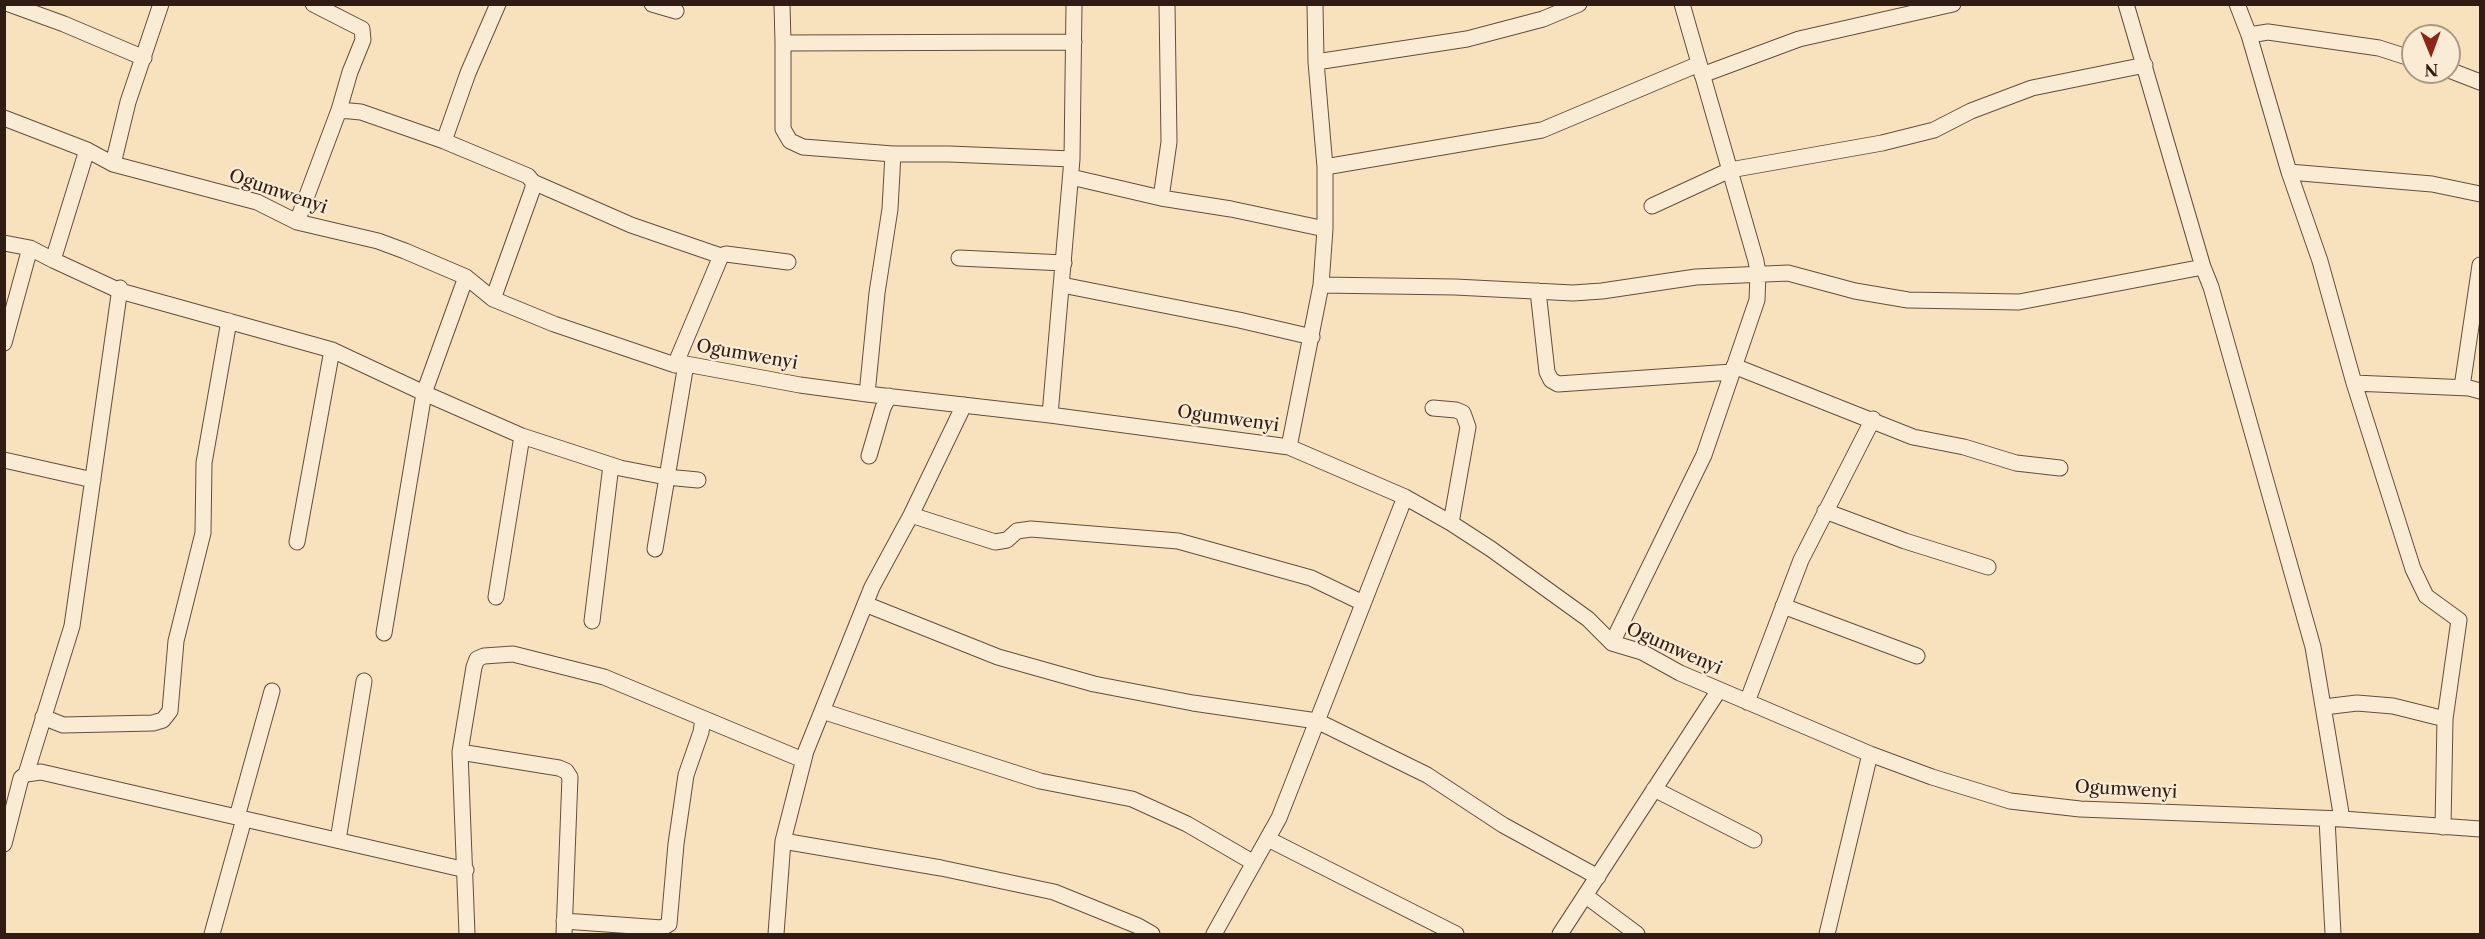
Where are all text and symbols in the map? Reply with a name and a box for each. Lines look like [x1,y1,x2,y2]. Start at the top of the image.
north arrow [2401,24,2461,84]
text: N [2424,60,2438,80]
street label: Ogumwenyi [226,165,330,219]
street label: Ogumwenyi [695,335,799,375]
street label: Ogumwenyi [1176,401,1280,437]
street label: Ogumwenyi [1623,618,1725,680]
street label: Ogumwenyi [2074,777,2178,803]

